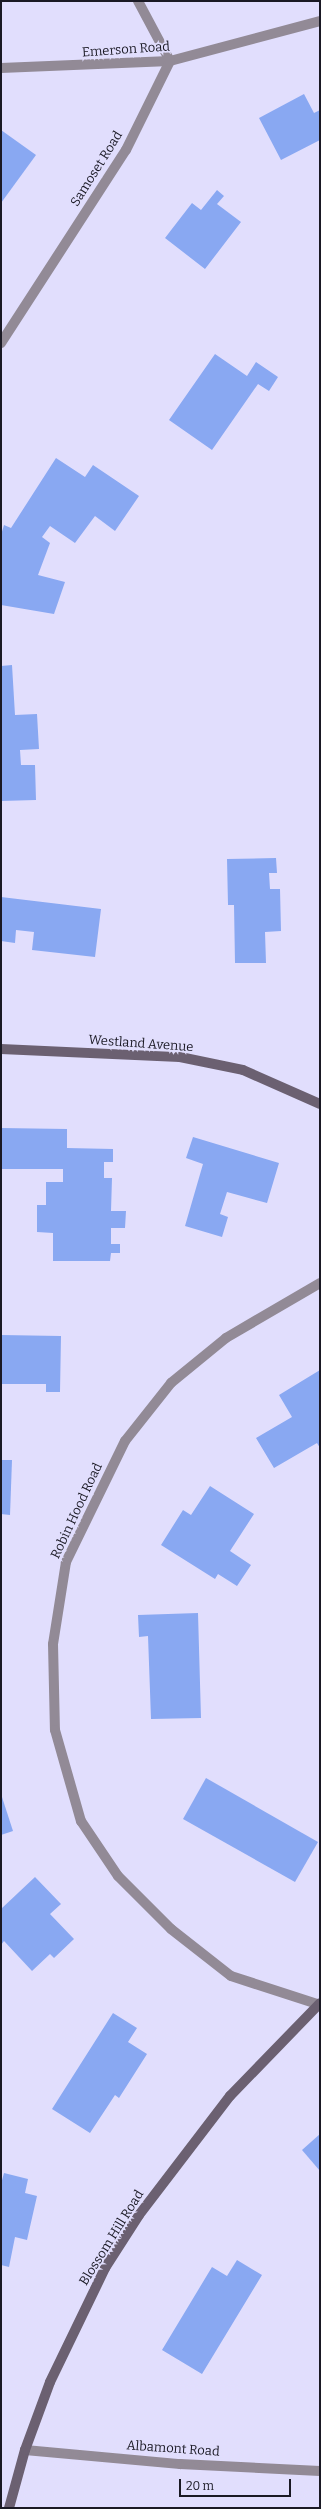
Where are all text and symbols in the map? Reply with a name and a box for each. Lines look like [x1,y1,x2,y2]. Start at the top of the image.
street label: Emerson Road [82,39,170,61]
street label: Samoset Road [68,129,126,209]
street label: Westland Avenue [88,1033,194,1055]
street label: Robin Hood Road [48,1461,106,1561]
street label: Blossom Hill Road [76,2188,148,2288]
street label: Albamont Road [126,2438,220,2460]
scale bar [181,2471,293,2497]
text: 20 m [186,2479,214,2493]

